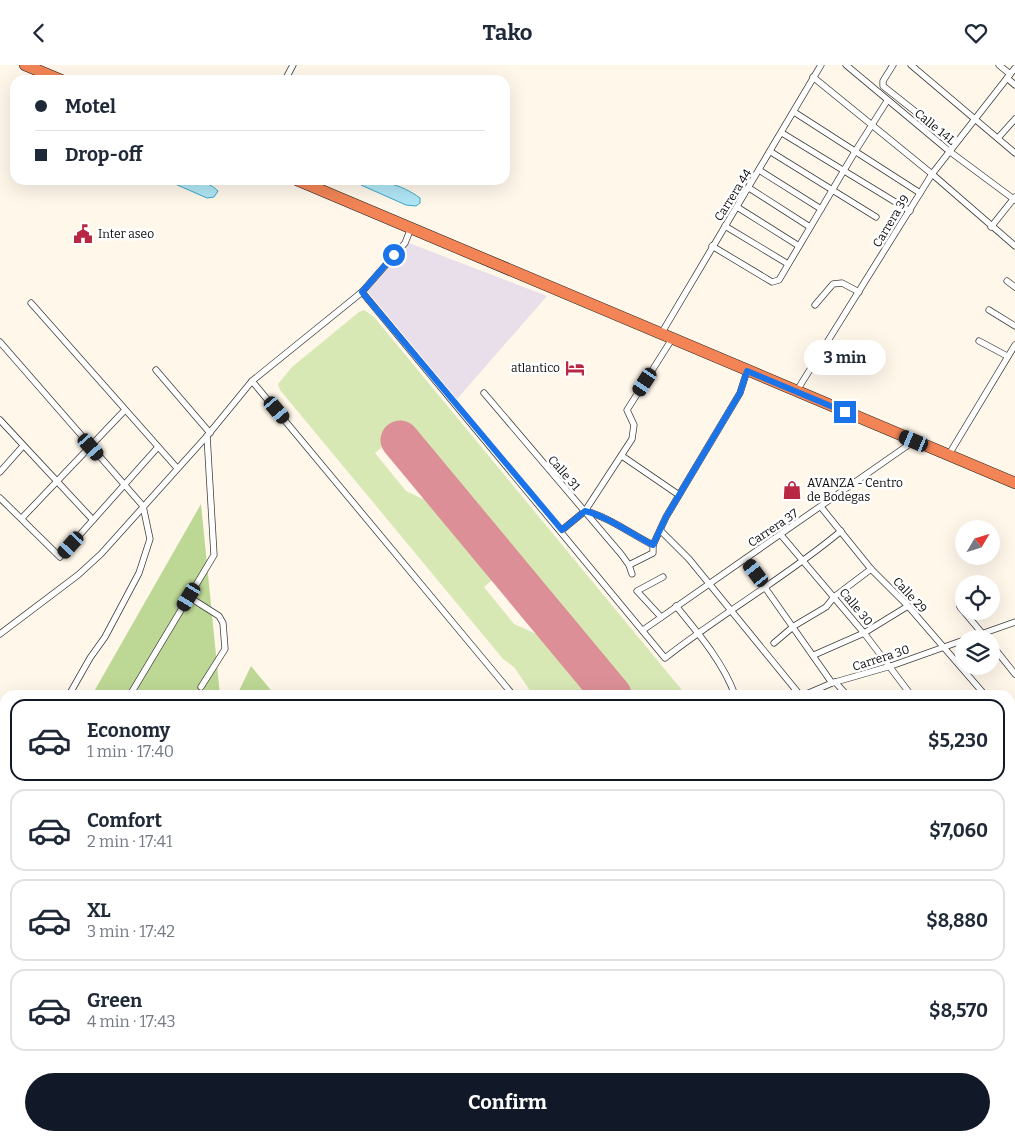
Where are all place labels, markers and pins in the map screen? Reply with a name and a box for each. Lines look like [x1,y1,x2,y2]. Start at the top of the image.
public building icon: Inter aseo [72,223,94,245]
place label: Inter aseo [98,227,154,241]
hotel icon: atlantico [564,357,586,379]
place label: atlantico [511,361,560,375]
place label: AVANZA - Centro de Bodegas [807,476,903,504]
shop icon: AVANZA - Centro de Bodegas [781,479,803,501]

